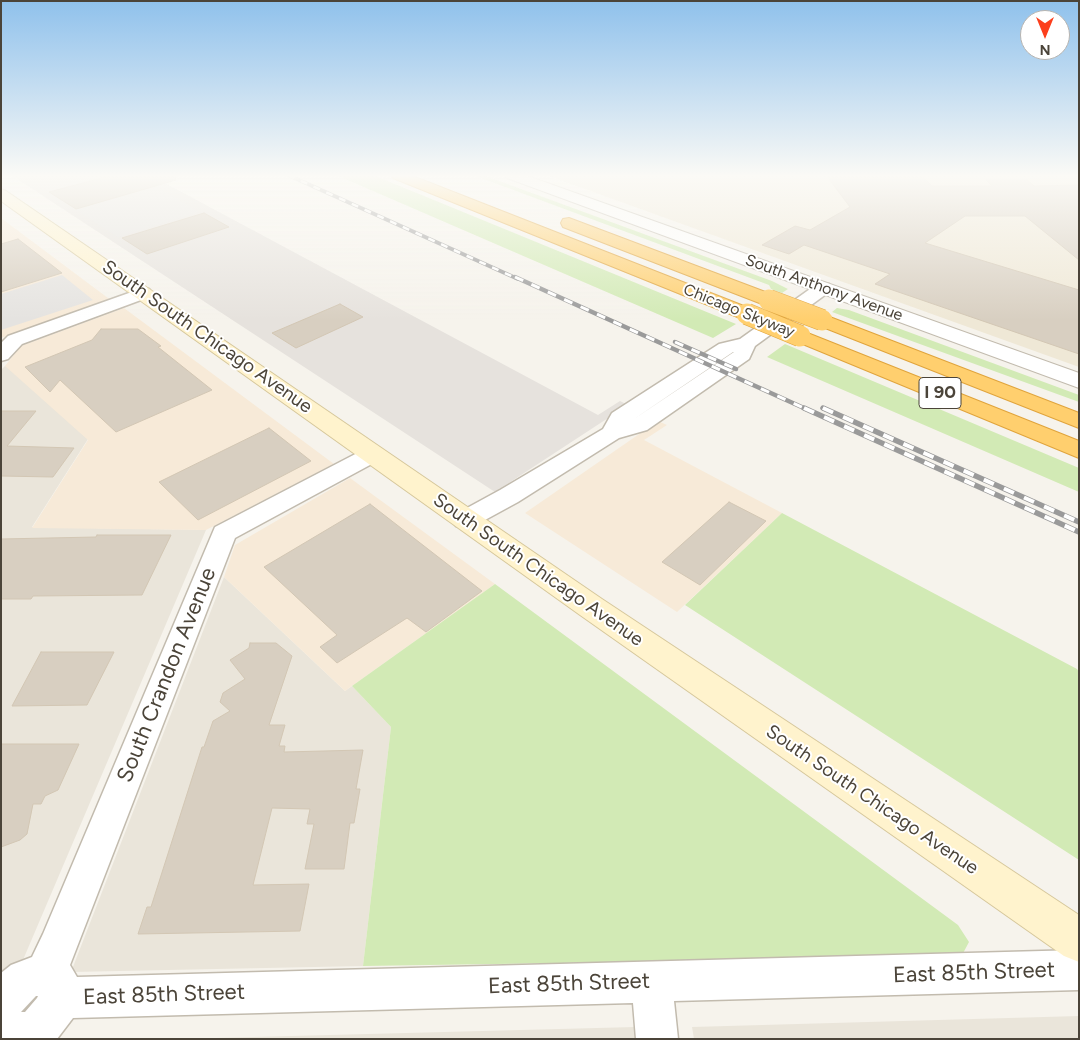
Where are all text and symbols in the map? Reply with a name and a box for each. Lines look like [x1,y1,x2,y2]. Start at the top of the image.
north arrow [1020,10,1070,60]
text: N [1040,41,1050,58]
street label: South Anthony Avenue [743,251,905,325]
street label: South South Chicago Avenue [98,256,316,418]
street label: Chicago Skyway [681,280,797,342]
road number: I 90 [919,378,961,408]
street label: South South Chicago Avenue [429,489,647,651]
street label: South Crandon Avenue [112,564,222,786]
street label: South South Chicago Avenue [761,720,983,880]
street label: East 85th Street [893,957,1055,989]
street label: East 85th Street [488,968,650,1000]
street label: East 85th Street [83,979,245,1011]

